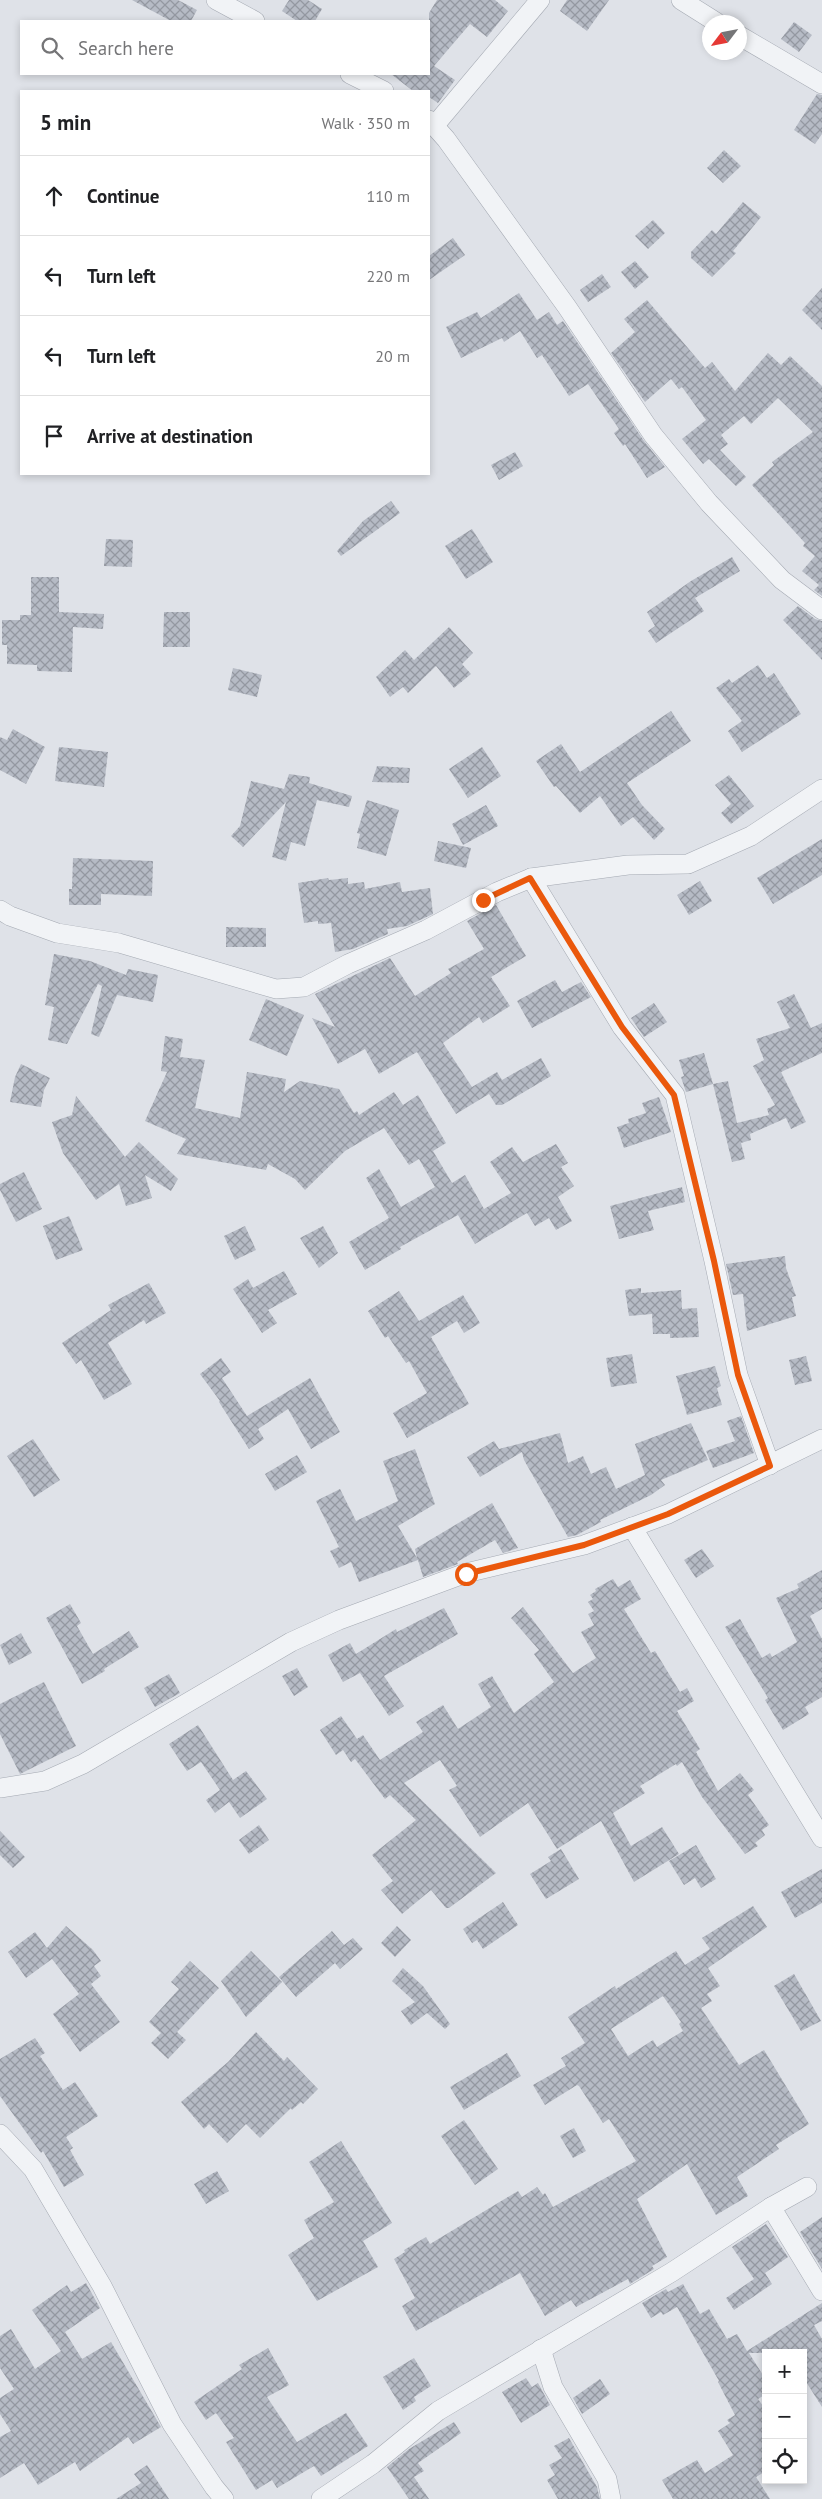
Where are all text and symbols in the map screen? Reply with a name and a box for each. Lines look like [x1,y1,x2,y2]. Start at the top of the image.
north arrow [702,15,747,60]
search box [20,20,430,75]
icon: search [38,34,66,62]
text: Search here [78,36,174,60]
text: 5 min [40,109,91,136]
text: Walk · 350 m [321,113,410,133]
icon: ahead [40,182,68,210]
text: Continue [87,184,159,208]
text: 110 m [367,186,410,206]
icon: left [40,262,68,290]
text: Turn left [87,264,156,288]
text: 220 m [367,266,410,286]
icon: left [40,342,68,370]
text: Turn left [87,344,156,368]
text: 20 m [375,346,410,366]
icon: arrive [40,422,68,450]
text: Arrive at destination [87,424,253,448]
route end [472,889,495,912]
route start [455,1563,478,1586]
map controls [762,2349,807,2484]
button: + [762,2349,807,2394]
button: − [762,2394,807,2439]
button: locate [762,2439,807,2484]

